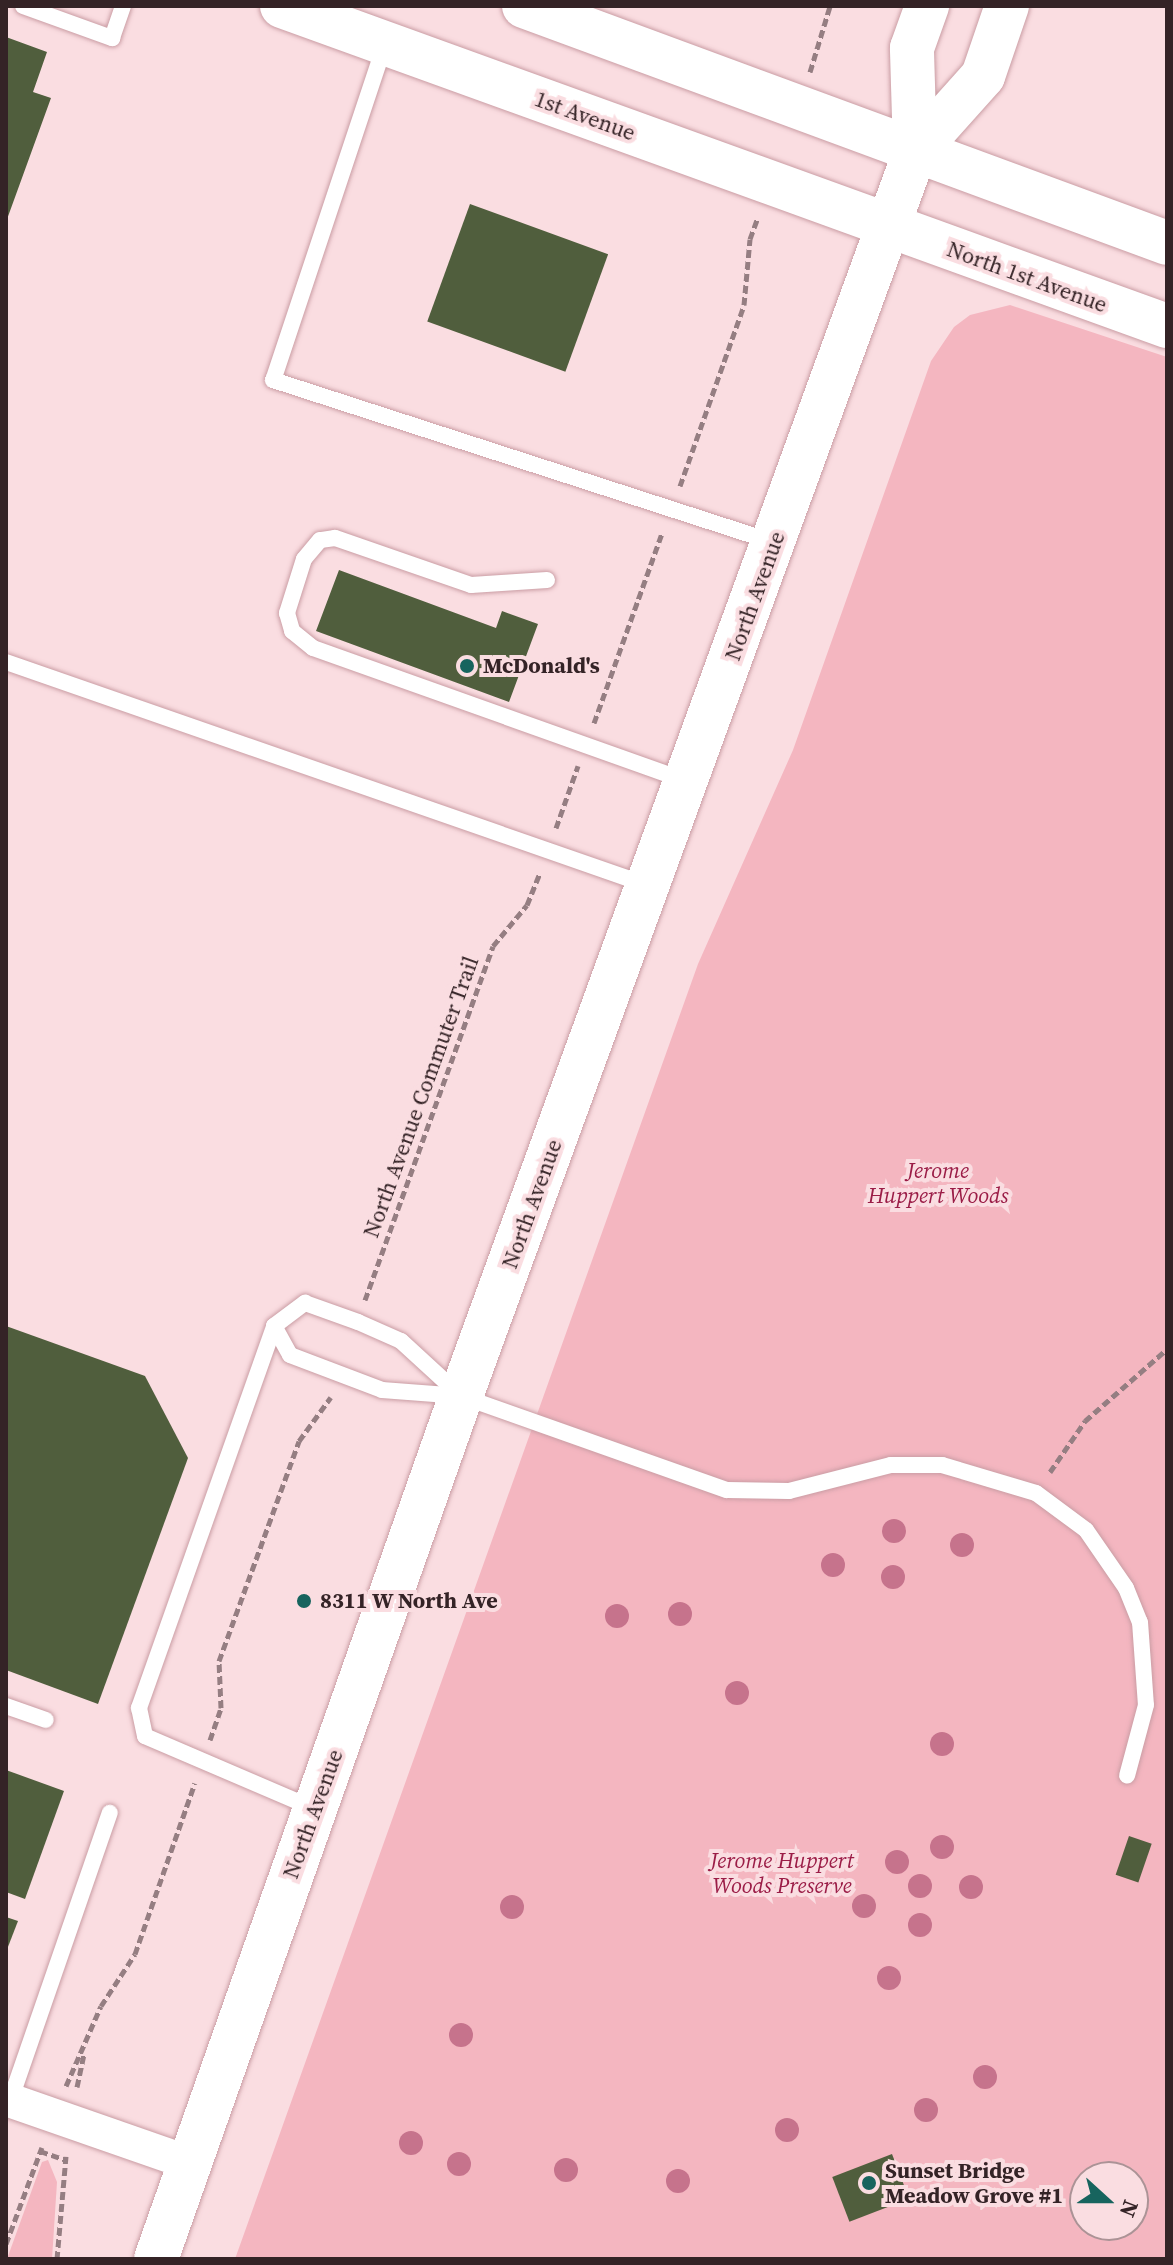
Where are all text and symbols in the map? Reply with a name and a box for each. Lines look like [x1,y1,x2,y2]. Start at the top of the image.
street label: 1st Avenue [531,86,639,146]
street label: North 1st Avenue [943,236,1111,318]
street label: North Avenue [719,528,791,664]
place label: McDonald's [483,653,600,679]
marker: McDonald's [458,657,476,675]
street label: North Avenue Commuter Trail [358,953,484,1241]
street label: North Avenue [496,1136,568,1272]
park label: Jerome Huppert Woods [868,1157,1008,1208]
place label: 8311 W North Ave [320,1588,499,1614]
marker: 8311 W North Ave [295,1592,313,1610]
street label: North Avenue [277,1746,349,1882]
park label: Jerome Huppert Woods Preserve [710,1847,854,1898]
place label: Sunset Bridge Meadow Grove #1 [885,2157,1063,2208]
north arrow [1069,2161,1149,2241]
marker: Sunset Bridge Meadow Grove #1 [860,2174,878,2192]
text: N [1113,2196,1146,2222]

